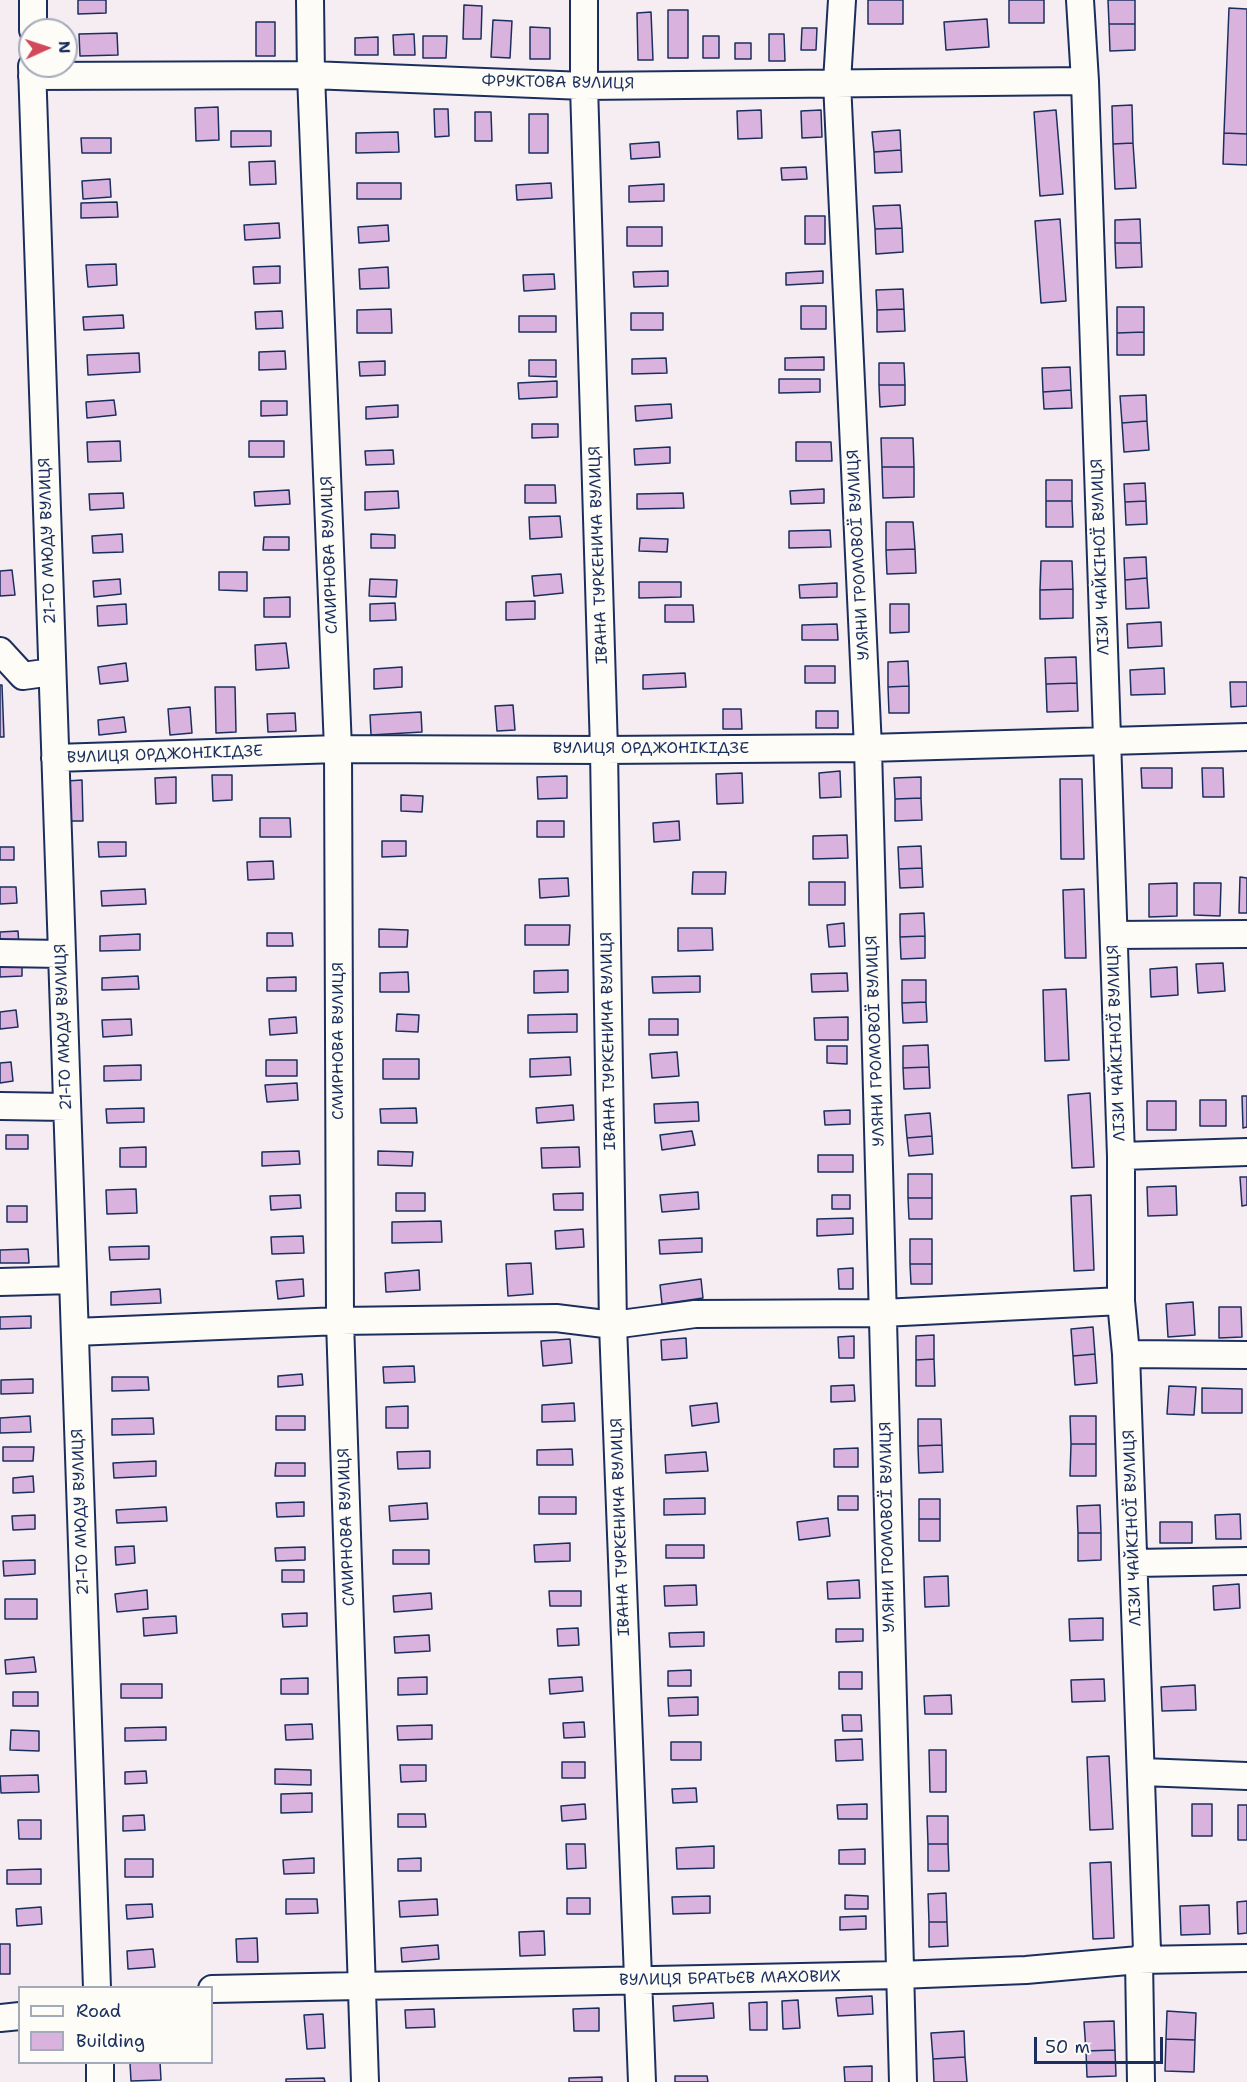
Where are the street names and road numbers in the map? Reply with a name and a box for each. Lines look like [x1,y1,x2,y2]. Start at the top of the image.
street label: ФРУКТОВА ВУЛИЦЯ [482,72,634,94]
street label: ІВАНА ТУРКЕНИЧА ВУЛИЦЯ [586,445,612,665]
street label: УЛЯНИ ГРОМОВОЇ ВУЛИЦЯ [844,449,874,661]
street label: 21-ГО МЮДУ ВУЛИЦЯ [35,457,61,625]
street label: ЛІЗИ ЧАЙКІНОЇ ВУЛИЦЯ [1088,458,1114,656]
street label: СМИРНОВА ВУЛИЦЯ [318,476,342,634]
street label: ВУЛИЦЯ ОРДЖОНІКІДЗЕ [553,739,749,759]
street label: ВУЛИЦЯ ОРДЖОНІКІДЗЕ [67,742,263,768]
street label: ІВАНА ТУРКЕНИЧА ВУЛИЦЯ [597,932,621,1150]
street label: УЛЯНИ ГРОМОВОЇ ВУЛИЦЯ [863,935,889,1147]
street label: 21-ГО МЮДУ ВУЛИЦЯ [51,943,77,1111]
street label: ЛІЗИ ЧАЙКІНОЇ ВУЛИЦЯ [1104,944,1130,1142]
street label: СМИРНОВА ВУЛИЦЯ [329,962,349,1120]
street label: ІВАНА ТУРКЕНИЧА ВУЛИЦЯ [608,1417,634,1637]
street label: УЛЯНИ ГРОМОВОЇ ВУЛИЦЯ [877,1421,899,1633]
street label: 21-ГО МЮДУ ВУЛИЦЯ [68,1428,94,1596]
street label: ЛІЗИ ЧАЙКІНОЇ ВУЛИЦЯ [1120,1429,1146,1627]
street label: СМИРНОВА ВУЛИЦЯ [335,1448,359,1606]
street label: ВУЛИЦЯ БРАТЬЄВ МАХОВИХ [619,1967,841,1991]

